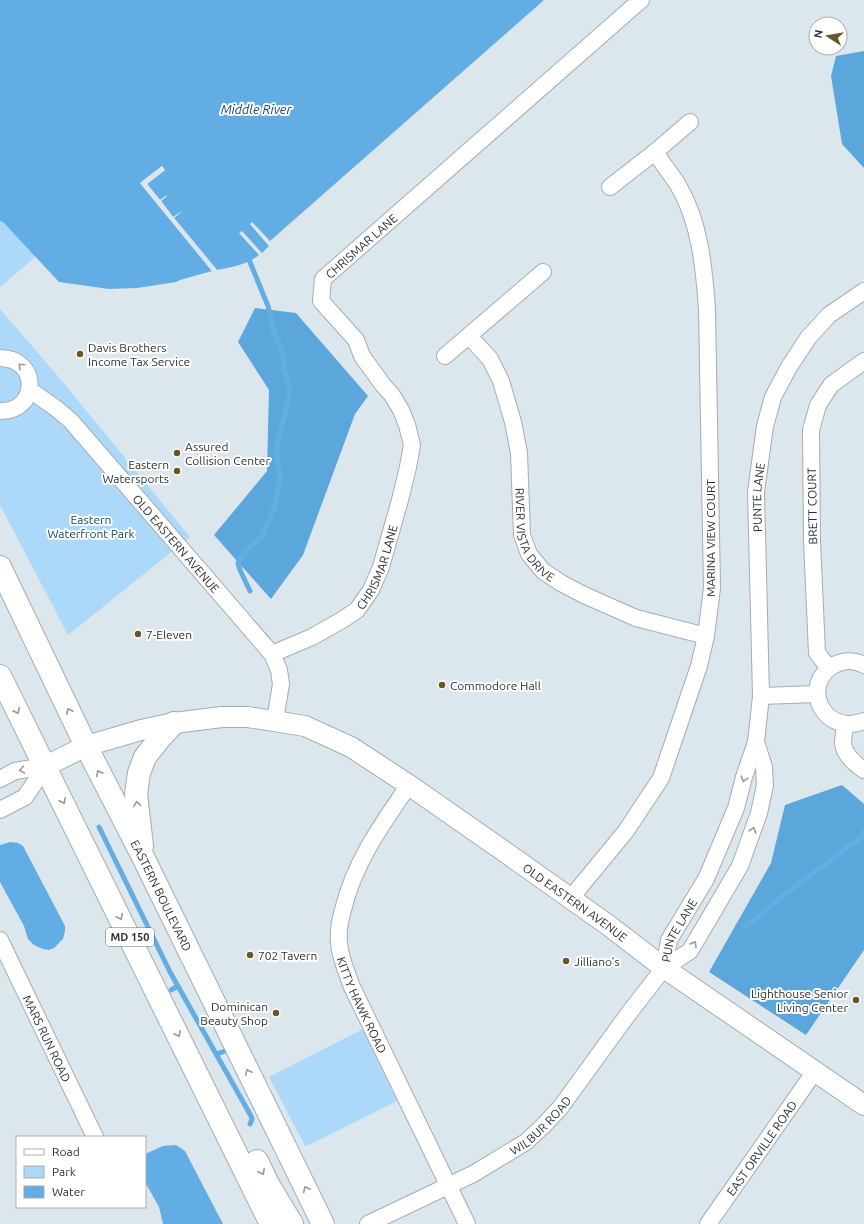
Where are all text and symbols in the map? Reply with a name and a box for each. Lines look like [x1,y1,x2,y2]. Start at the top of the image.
north arrow [808,16,848,56]
text: N [811,29,825,39]
water label: Middle River [221,102,292,116]
street label: CHRISMAR LANE [323,211,400,281]
place label: Davis Brothers Income Tax Service [88,341,190,368]
marker: Davis Brothers Income Tax Service [75,349,85,359]
one-way arrow [18,363,26,371]
place label: Assured Collision Center [185,440,270,467]
marker: Assured Collision Center [172,448,182,458]
place label: Eastern Watersports [102,458,169,485]
street label: PUNTE LANE [750,461,766,532]
marker: Eastern Watersports [172,466,182,476]
street label: BRETT COURT [805,467,819,545]
street label: MARINA VIEW COURT [704,479,717,597]
street label: RIVER VISTA DRIVE [514,488,557,584]
street label: OLD EASTERN AVENUE [131,492,222,595]
park label: Eastern Waterfront Park [47,513,135,540]
street label: CHRISMAR LANE [353,523,399,612]
place label: 7-Eleven [146,628,192,641]
marker: 7-Eleven [133,629,143,639]
place label: Commodore Hall [450,679,541,692]
marker: Commodore Hall [437,680,447,690]
one-way arrow [12,707,20,714]
one-way arrow [66,708,74,715]
one-way arrow [19,765,25,773]
one-way arrow [96,769,104,777]
one-way arrow [740,775,749,782]
one-way arrow [58,796,66,804]
one-way arrow [133,801,142,807]
one-way arrow [748,826,757,833]
street label: EASTERN BOULEVARD [129,838,195,953]
street label: OLD EASTERN AVENUE [521,860,630,944]
street label: PUNTE LANE [659,896,699,963]
one-way arrow [115,913,123,921]
road number: MD 150 [106,928,154,946]
one-way arrow [689,941,696,948]
place label: 702 Tavern [258,949,317,962]
marker: 702 Tavern [245,950,255,960]
street label: KITTY HAWK ROAD [335,955,389,1055]
place label: Jilliano’s [574,955,620,968]
marker: Jilliano’s [561,956,571,966]
place label: Lighthouse Senior Living Center [751,987,848,1014]
street label: MARS RUN ROAD [21,993,74,1084]
marker: Lighthouse Senior Living Center [851,995,861,1005]
place label: Dominican Beauty Shop [200,1000,268,1027]
marker: Dominican Beauty Shop [271,1008,281,1018]
one-way arrow [173,1030,181,1037]
one-way arrow [245,1069,253,1077]
street label: WILBUR ROAD [507,1093,573,1157]
street label: EAST ORVILLE ROAD [724,1098,799,1198]
legend [16,1136,146,1208]
text: Road [52,1145,80,1158]
text: Park [52,1165,76,1178]
one-way arrow [257,1167,265,1175]
text: Water [52,1185,85,1198]
one-way arrow [303,1186,311,1193]

